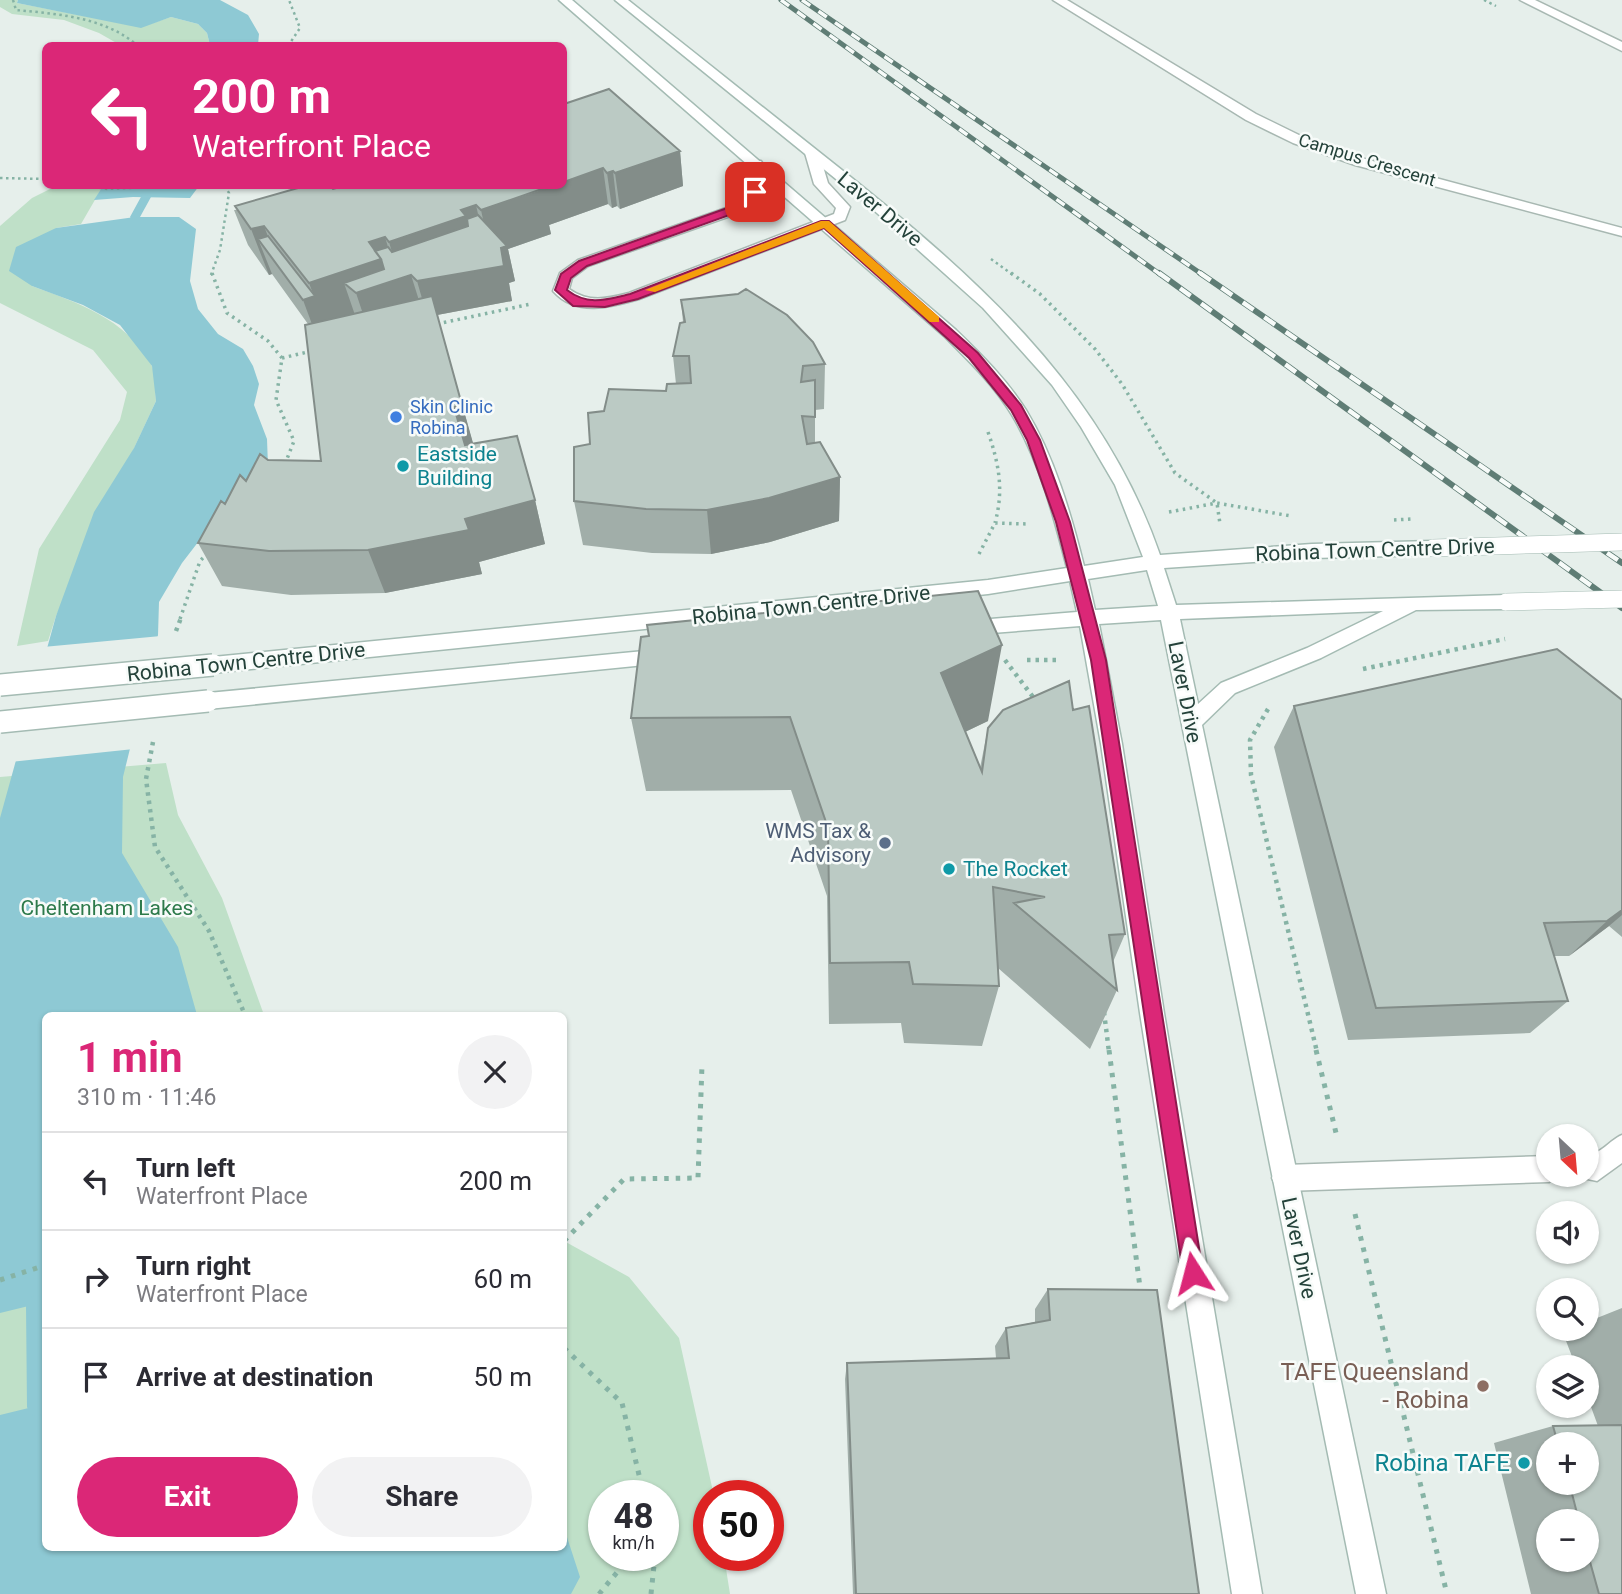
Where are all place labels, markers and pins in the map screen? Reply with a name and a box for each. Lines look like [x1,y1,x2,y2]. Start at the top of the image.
pin [725,162,785,222]
place label: Skin Clinic Robina [410,396,493,438]
marker: Skin Clinic Robina [388,409,404,425]
place label: Eastside Building [417,442,497,490]
marker: Eastside Building [395,458,411,474]
place label: WMS Tax & Advisory [765,819,871,867]
marker: WMS Tax & Advisory [877,835,893,851]
place label: The Rocket [963,857,1068,881]
marker: The Rocket [941,861,957,877]
place label: TAFE Queensland - Robina [1281,1358,1469,1414]
marker: TAFE Queensland - Robina [1475,1378,1491,1394]
place label: Robina TAFE [1374,1449,1510,1477]
marker: Robina TAFE [1516,1455,1532,1471]

